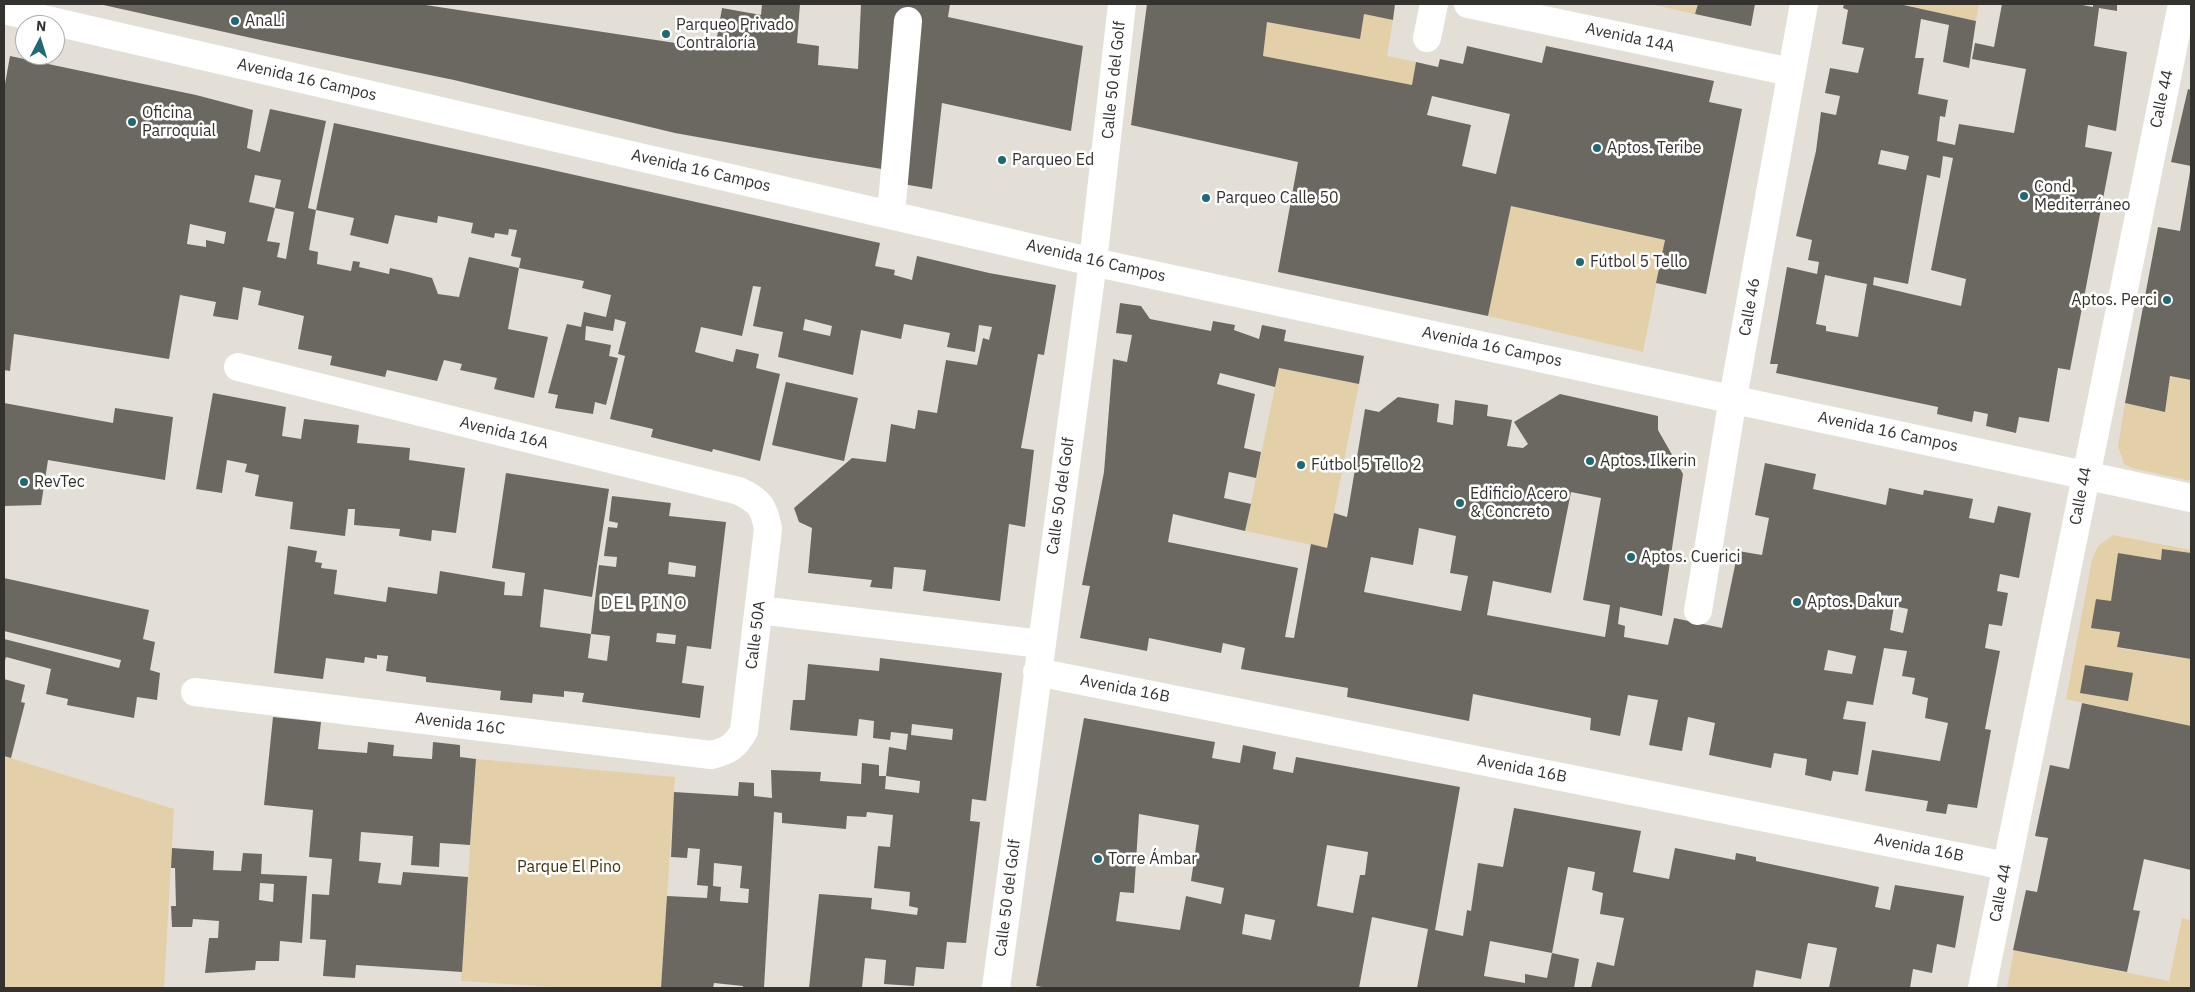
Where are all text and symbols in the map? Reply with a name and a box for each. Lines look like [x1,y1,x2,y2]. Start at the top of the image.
place label: AnaLi [245,11,285,31]
north arrow [15,15,65,65]
marker: AnaLi [229,15,241,27]
place label: Parqueo Privado Contraloría [676,15,794,53]
text: N [35,17,47,35]
street label: Avenida 14A [1584,19,1676,57]
street label: Calle 50 del Golf [1098,20,1130,140]
marker: Parqueo Privado Contraloría [660,28,672,40]
street label: Avenida 16 Campos [235,55,379,105]
street label: Calle 44 [2146,68,2178,130]
place label: Oficina Parroquial [142,103,216,141]
marker: Oficina Parroquial [126,116,138,128]
place label: Aptos. Teribe [1607,138,1702,158]
marker: Aptos. Teribe [1591,142,1603,154]
street label: Avenida 16 Campos [629,146,773,196]
place label: Parqueo Ed [1012,150,1094,170]
marker: Parqueo Ed [996,154,1008,166]
place label: Cond. Mediterráneo [2034,177,2130,215]
place label: Parqueo Calle 50 [1216,188,1339,208]
marker: Cond. Mediterráneo [2018,190,2030,202]
marker: Parqueo Calle 50 [1200,192,1212,204]
street label: Avenida 16 Campos [1024,236,1168,286]
place label: Fútbol 5 Tello [1590,252,1687,272]
marker: Fútbol 5 Tello [1574,256,1586,268]
street label: Calle 46 [1735,276,1765,338]
place label: Aptos. Perci [2071,290,2157,310]
marker: Aptos. Perci [2161,294,2173,306]
street label: Avenida 16 Campos [1420,323,1564,371]
street label: Avenida 16 Campos [1816,408,1960,456]
street label: Avenida 16A [458,413,550,453]
street label: Calle 50 del Golf [1043,436,1079,556]
place label: Aptos. Ilkerin [1600,451,1696,471]
place label: Fútbol 5 Tello 2 [1311,455,1422,475]
marker: Aptos. Ilkerin [1584,455,1596,467]
marker: Fútbol 5 Tello 2 [1295,459,1307,471]
street label: Calle 44 [2066,465,2096,527]
place label: RevTec [34,472,85,492]
marker: RevTec [18,476,30,488]
place label: Edificio Acero & Concreto [1470,484,1568,522]
marker: Edificio Acero & Concreto [1454,497,1466,509]
place label: Aptos. Cuerici [1641,547,1741,567]
marker: Aptos. Cuerici [1625,551,1637,563]
place label: Aptos. Dakur [1807,592,1899,612]
district label: DEL PINO [599,593,689,615]
marker: Aptos. Dakur [1791,596,1803,608]
street label: Calle 50A [742,600,770,670]
street label: Avenida 16B [1079,671,1171,707]
street label: Avenida 16C [414,709,506,739]
street label: Avenida 16B [1476,751,1568,787]
street label: Avenida 16B [1873,830,1965,866]
street label: Calle 50 del Golf [991,838,1025,958]
place label: Torre Ámbar [1108,849,1197,869]
marker: Torre Ámbar [1092,853,1104,865]
park label: Parque El Pino [517,857,621,877]
street label: Calle 44 [1986,862,2016,924]

